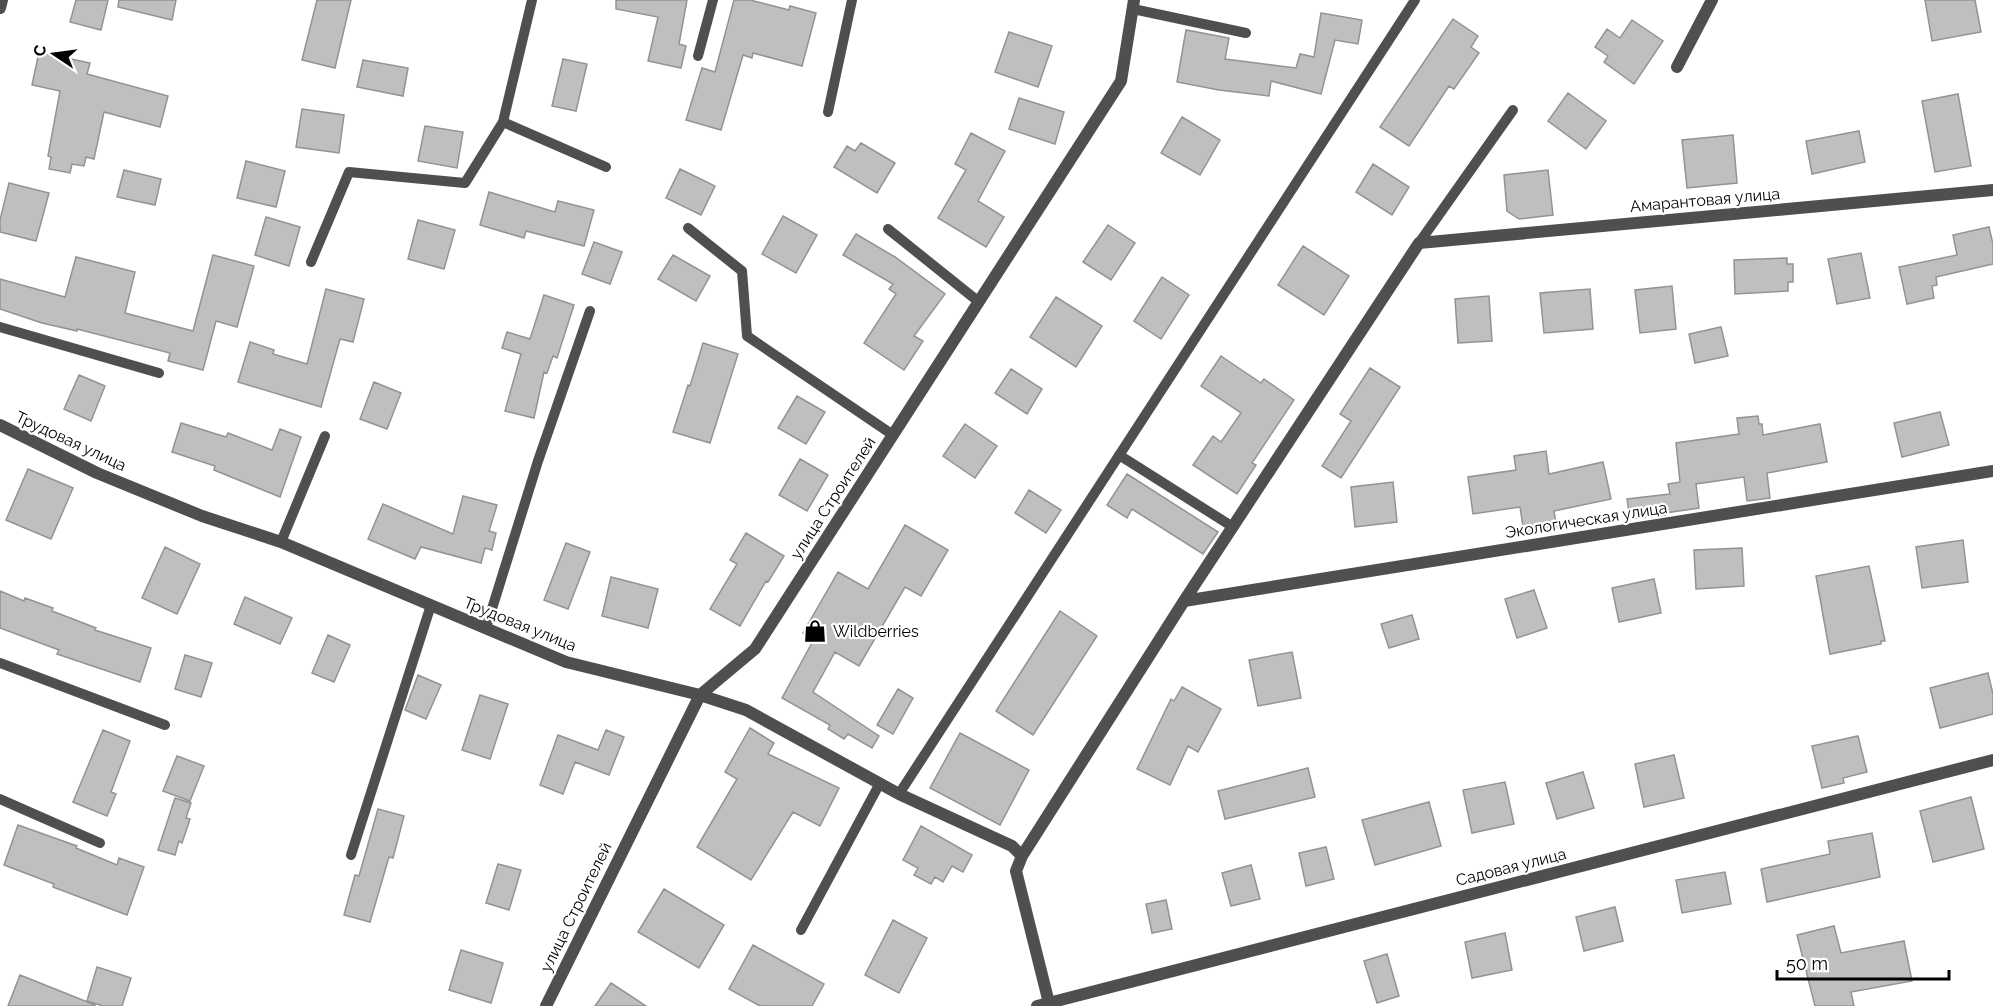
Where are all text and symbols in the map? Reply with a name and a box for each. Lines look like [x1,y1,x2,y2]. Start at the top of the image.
north arrow [24,24,84,84]
text: С [29,43,50,58]
street label: Амарантовая улица [1629,184,1781,216]
street label: Трудовая улица [13,407,129,475]
street label: улица Строителей [786,433,880,563]
street label: Экологическая улица [1504,498,1668,542]
street label: Трудовая улица [461,593,579,655]
shop icon: Wildberries [802,618,828,644]
place label: Wildberries [833,622,919,641]
street label: улица Строителей [536,839,616,975]
street label: Садовая улица [1454,844,1568,890]
scale bar [1777,943,1950,981]
text: 50 m [1786,953,1828,974]

